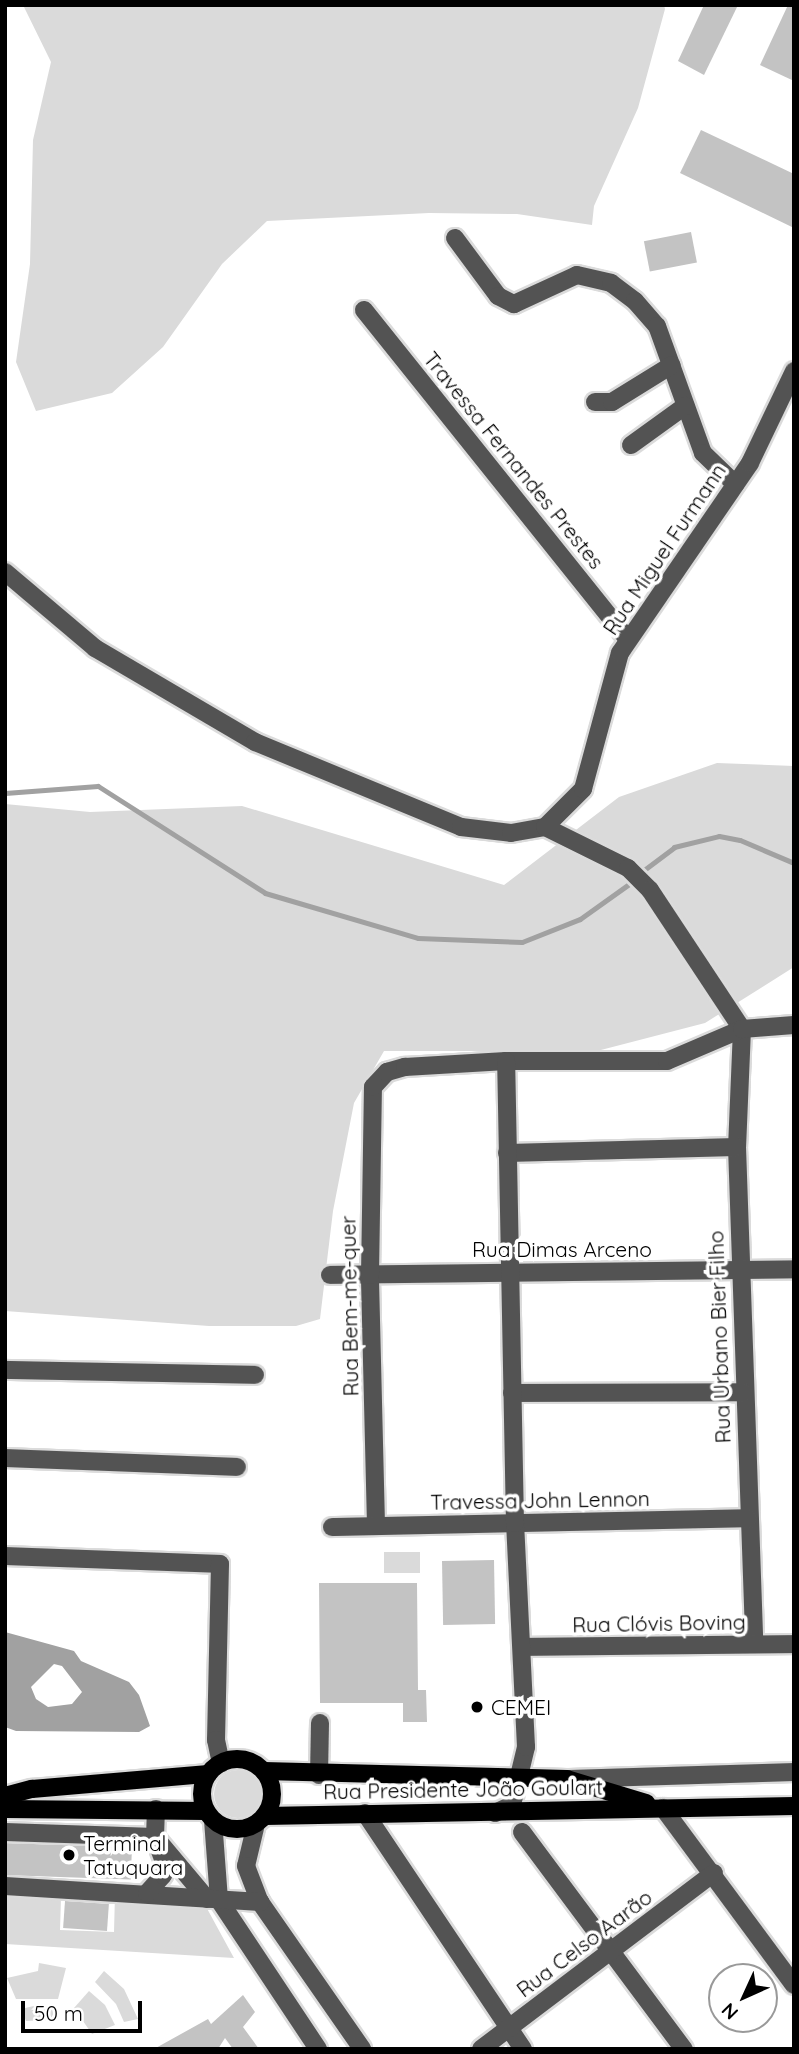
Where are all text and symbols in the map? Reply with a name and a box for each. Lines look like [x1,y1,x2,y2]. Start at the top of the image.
street label: Travessa Fernandes Prestes [419,346,609,574]
street label: Rua Miguel Furmann [597,459,731,639]
street label: Rua Bem-me-quer [335,1215,363,1397]
street label: Rua Urbano Bier Filho [703,1230,735,1444]
street label: Rua Dimas Arceno [472,1236,652,1262]
street label: Travessa John Lennon [430,1485,650,1515]
street label: Rua Clóvis Boving [572,1609,746,1637]
place label: CEMEI [491,1694,551,1720]
marker: CEMEI [469,1699,485,1715]
street label: Rua Presidente João Goulart [323,1774,603,1804]
place label: Terminal Tatuquara [83,1830,183,1880]
marker: Terminal Tatuquara [61,1847,77,1863]
street label: Rua Celso Aarão [511,1884,657,2002]
north arrow [708,1963,778,2033]
scale bar [24,1988,145,2032]
text: N [716,1998,743,2025]
text: 50 m [34,2000,83,2026]

